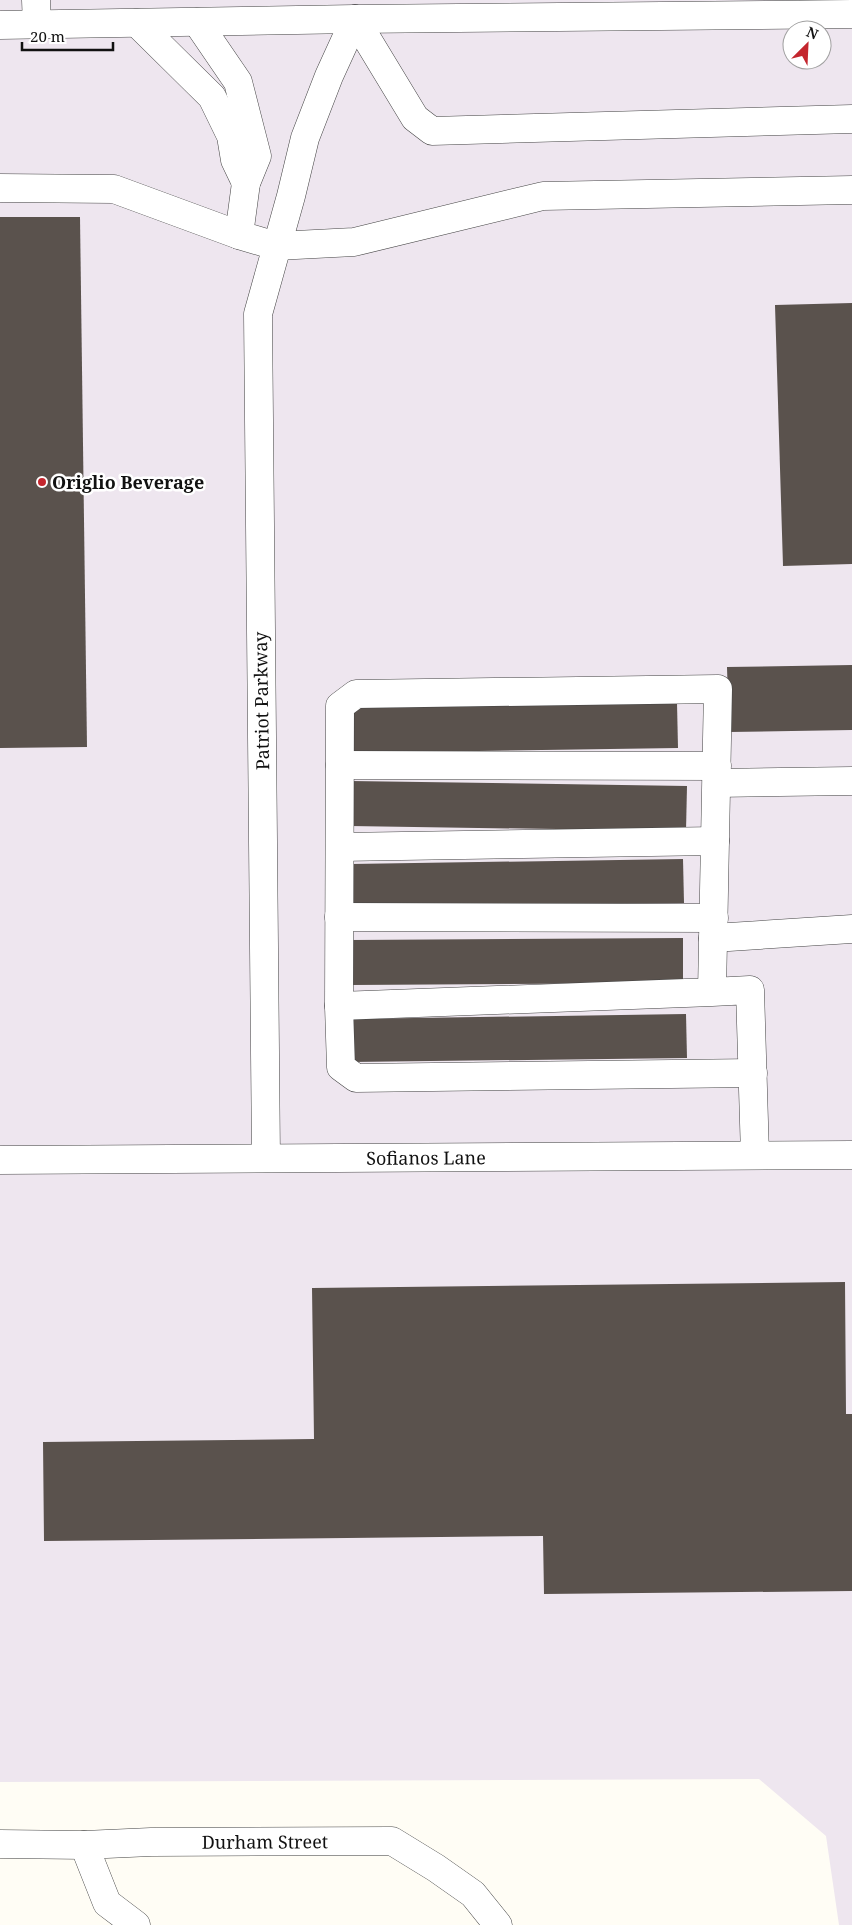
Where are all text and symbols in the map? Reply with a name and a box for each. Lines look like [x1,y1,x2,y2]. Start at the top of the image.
scale bar [22,20,114,52]
north arrow [782,20,832,70]
text: N [804,22,821,44]
text: 20 m [30,26,65,46]
place label: Origlio Beverage [52,470,204,494]
marker: Origlio Beverage [36,476,48,488]
street label: Patriot Parkway [248,631,274,770]
street label: Sofianos Lane [366,1145,486,1170]
street label: Durham Street [202,1829,328,1854]

